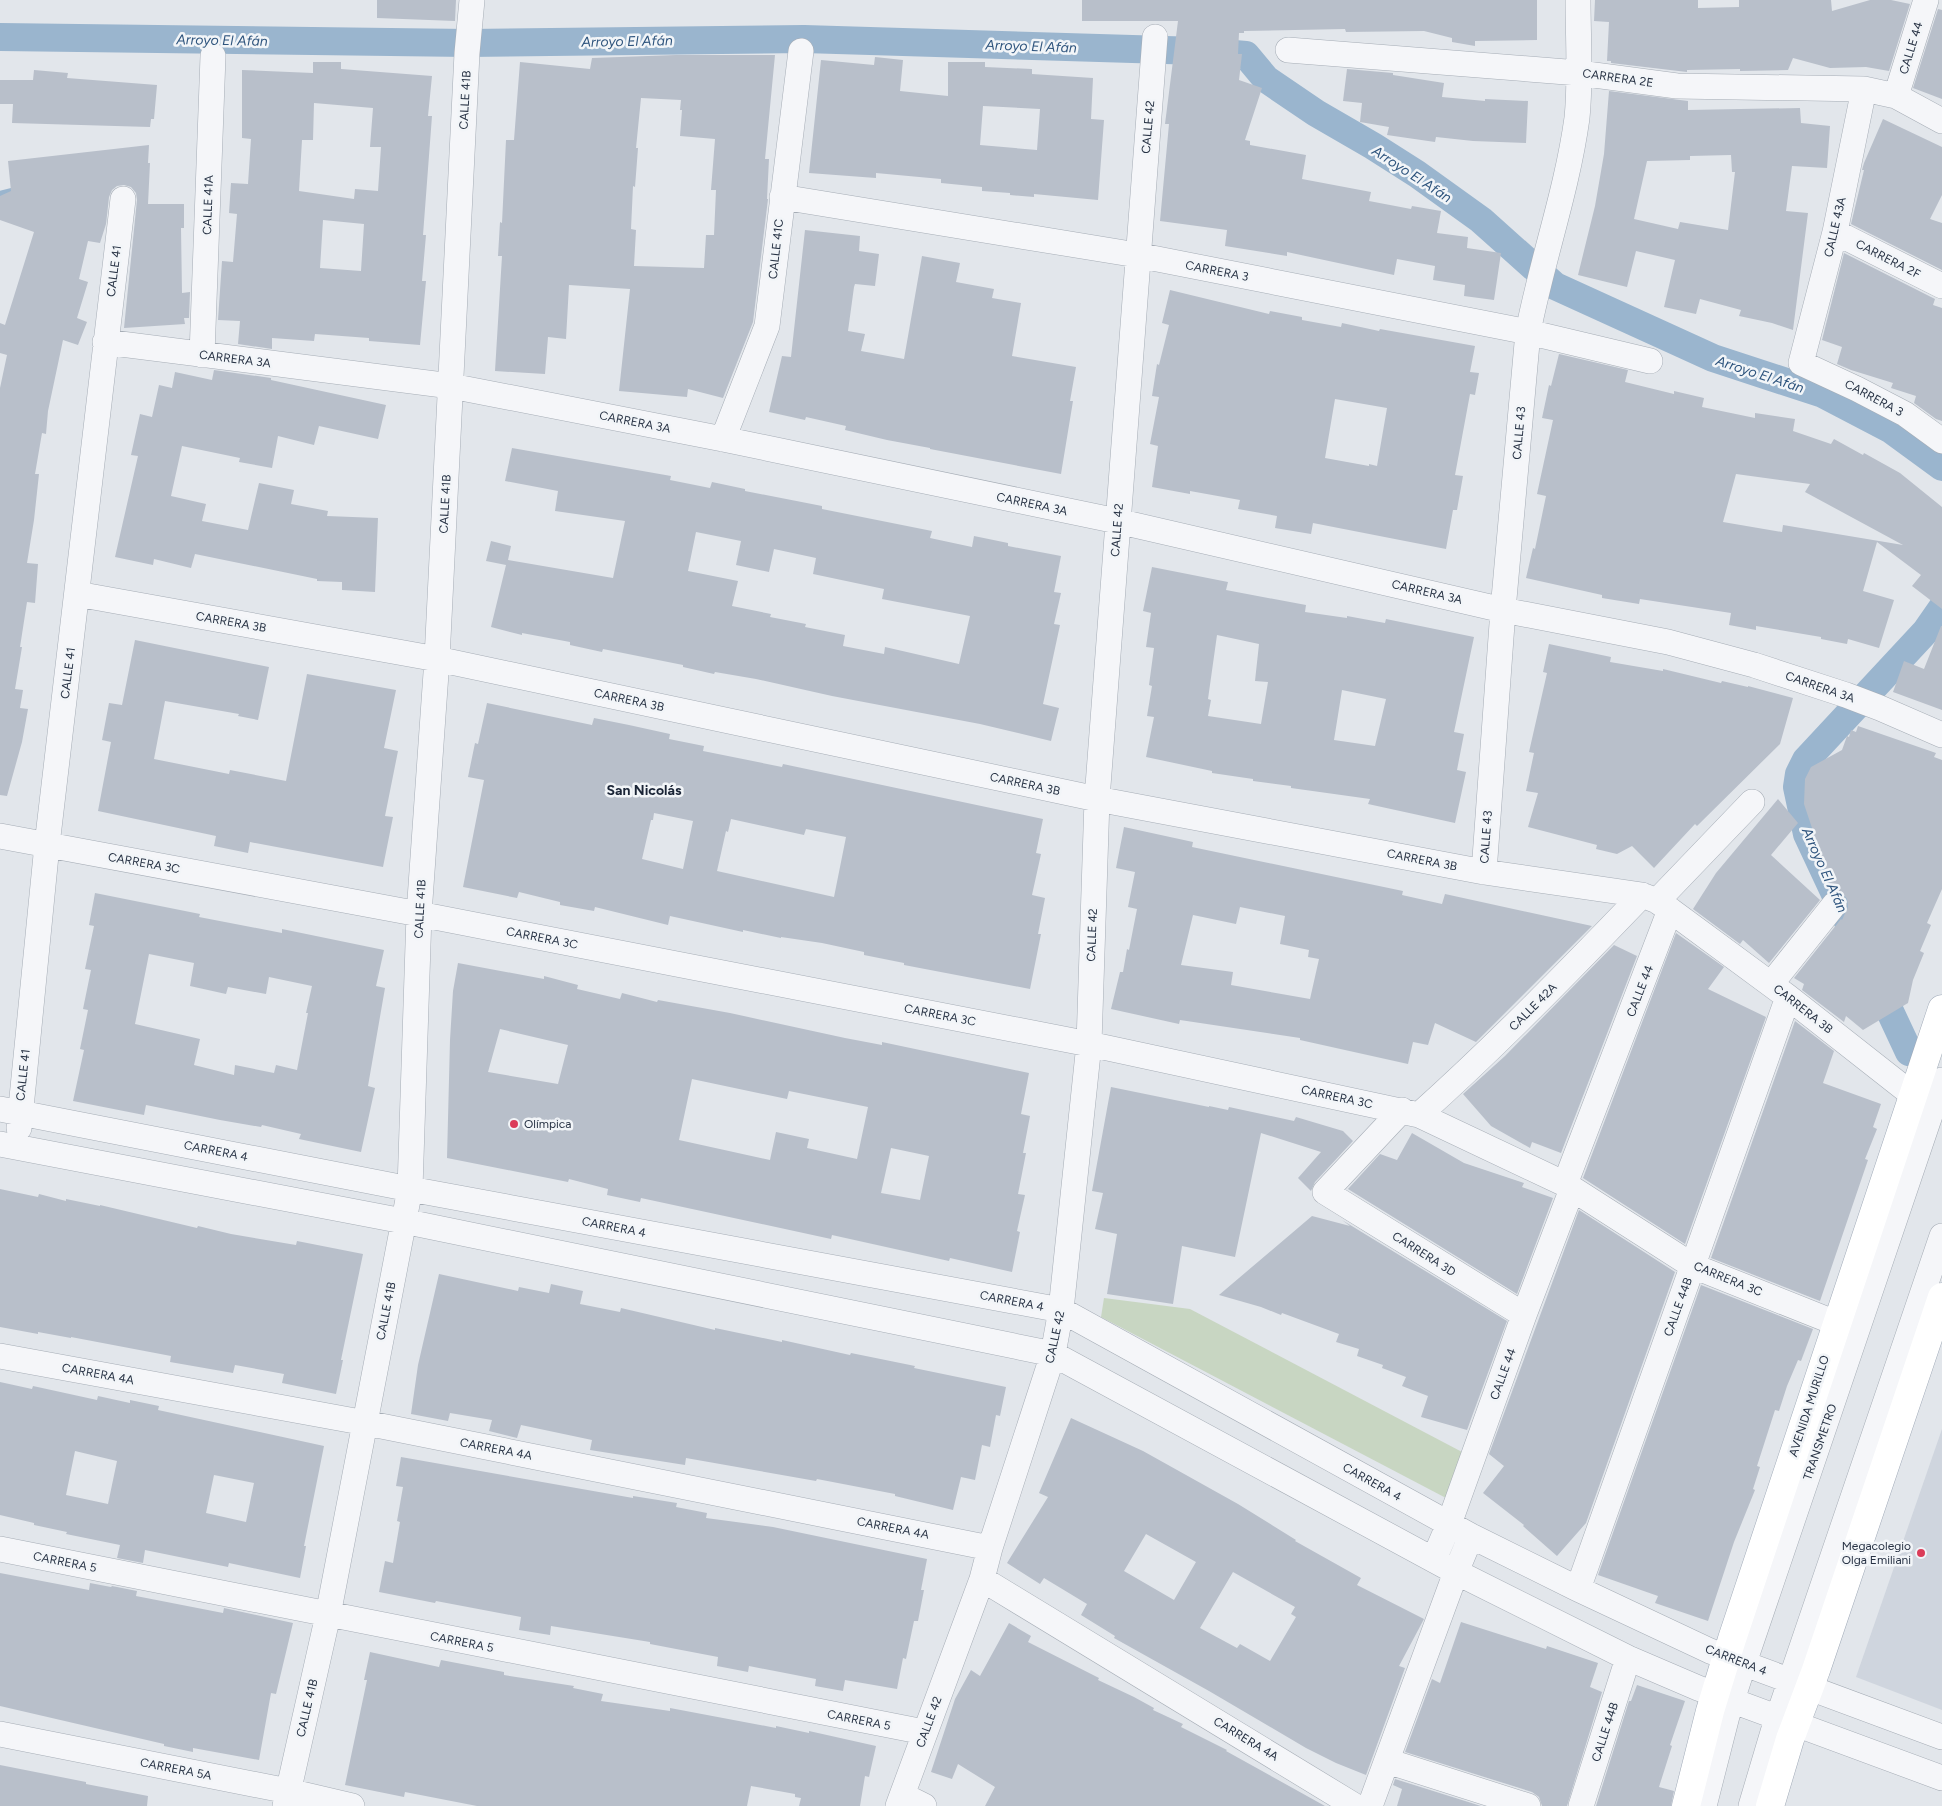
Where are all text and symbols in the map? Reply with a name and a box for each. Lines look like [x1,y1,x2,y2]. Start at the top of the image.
street label: CALLE 44 [1896,20,1926,76]
water label: Arroyo El Afán [175,31,268,50]
water label: Arroyo El Afán [580,32,673,51]
water label: Arroyo El Afán [984,36,1077,57]
street label: CARRERA 2E [1582,66,1654,90]
street label: CALLE 41B [456,70,474,130]
street label: CALLE 42 [1139,100,1157,154]
water label: Arroyo El Afán [1368,142,1455,207]
street label: CALLE 41A [200,175,216,235]
street label: CALLE 43A [1821,195,1849,259]
street label: CALLE 41C [766,218,786,280]
street label: CARRERA 2F [1853,237,1923,282]
street label: CALLE 41 [104,244,124,298]
street label: CARRERA 3 [1184,258,1250,284]
street label: CARRERA 3A [198,348,272,370]
water label: Arroyo El Afán [1713,352,1806,397]
street label: CARRERA 3 [1842,377,1906,419]
street label: CALLE 43 [1510,406,1528,460]
street label: CARRERA 3A [598,408,672,436]
street label: CALLE 41B [436,474,454,534]
street label: CARRERA 3A [995,490,1069,518]
street label: CALLE 42 [1108,503,1126,557]
street label: CARRERA 3A [1390,577,1464,607]
street label: CARRERA 3B [195,609,267,635]
street label: CALLE 41 [58,646,78,700]
street label: CARRERA 3A [1784,669,1856,705]
street label: CARRERA 3B [593,686,665,714]
street label: CARRERA 3B [989,770,1061,798]
district label: San Nicolás [607,782,682,799]
street label: CALLE 43 [1477,810,1495,864]
water label: Arroyo El Afán [1798,824,1851,916]
street label: CARRERA 3B [1386,846,1458,874]
street label: CARRERA 3C [107,850,181,876]
street label: CALLE 41B [411,879,429,939]
street label: CALLE 42 [1084,908,1100,962]
street label: CARRERA 3C [505,924,579,952]
street label: CALLE 44 [1624,963,1656,1019]
street label: CALLE 42A [1506,980,1560,1034]
street label: CARRERA 3B [1771,982,1835,1036]
street label: CARRERA 3C [903,1001,977,1029]
street label: CALLE 41 [13,1049,33,1101]
street label: CARRERA 3C [1300,1083,1374,1111]
place label: Olímpica [524,1117,571,1131]
marker: Olímpica [508,1118,520,1130]
street label: CARRERA 4 [183,1138,250,1164]
street label: CARRERA 4 [581,1214,648,1240]
street label: CARRERA 3D [1390,1229,1458,1279]
street label: CARRERA 3C [1692,1259,1765,1299]
street label: CALLE 44B [1661,1276,1695,1338]
street label: CALLE 41B [373,1281,399,1341]
street label: CARRERA 4 [979,1288,1046,1314]
street label: CALLE 42 [1043,1309,1067,1365]
street label: CALLE 44 [1487,1346,1519,1402]
street label: AVENIDA MURILLO [1786,1353,1832,1459]
street label: CARRERA 4A [61,1361,135,1387]
street label: TRANSMETRO [1800,1402,1840,1482]
street label: CARRERA 4A [459,1435,533,1463]
street label: CARRERA 4 [1340,1460,1404,1504]
street label: CARRERA 4A [856,1514,930,1542]
place label: Megacolegio Olga Emiliani [1842,1539,1911,1567]
marker: Megacolegio Olga Emiliani [1915,1547,1927,1559]
street label: CARRERA 5 [32,1549,98,1575]
street label: CARRERA 5 [429,1629,495,1655]
street label: CARRERA 4 [1703,1642,1769,1678]
street label: CALLE 41B [294,1678,320,1738]
street label: CALLE 42 [913,1694,945,1750]
street label: CALLE 44B [1589,1701,1621,1763]
street label: CARRERA 5 [826,1707,892,1733]
street label: CARRERA 4A [1211,1714,1281,1764]
street label: CARRERA 5A [139,1755,213,1783]

